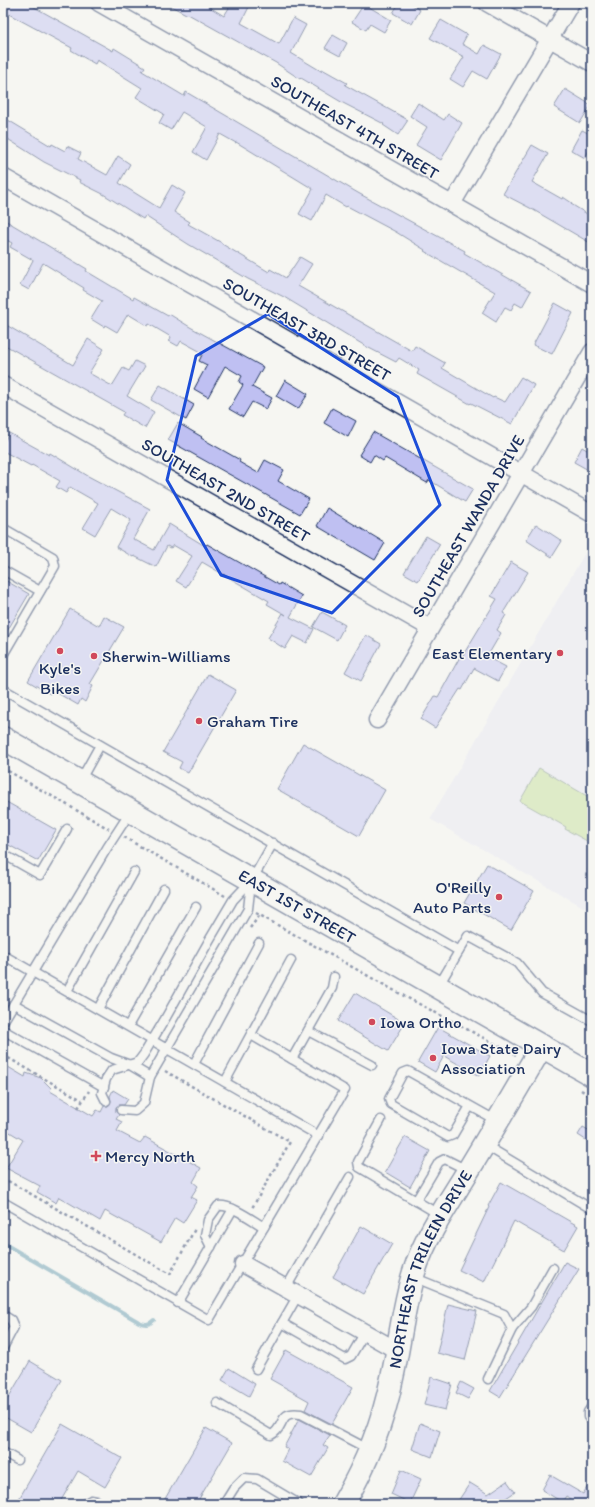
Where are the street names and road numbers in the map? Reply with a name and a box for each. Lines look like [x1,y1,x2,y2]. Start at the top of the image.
street label: SOUTHEAST 4TH STREET [267,71,443,184]
street label: SOUTHEAST 3RD STREET [220,273,395,385]
street label: SOUTHEAST WANDA DRIVE [407,431,529,621]
street label: SOUTHEAST 2ND STREET [138,434,314,547]
street label: EAST 1ST STREET [235,865,360,948]
street label: NORTHEAST TRILEIN DRIVE [384,1166,476,1370]

